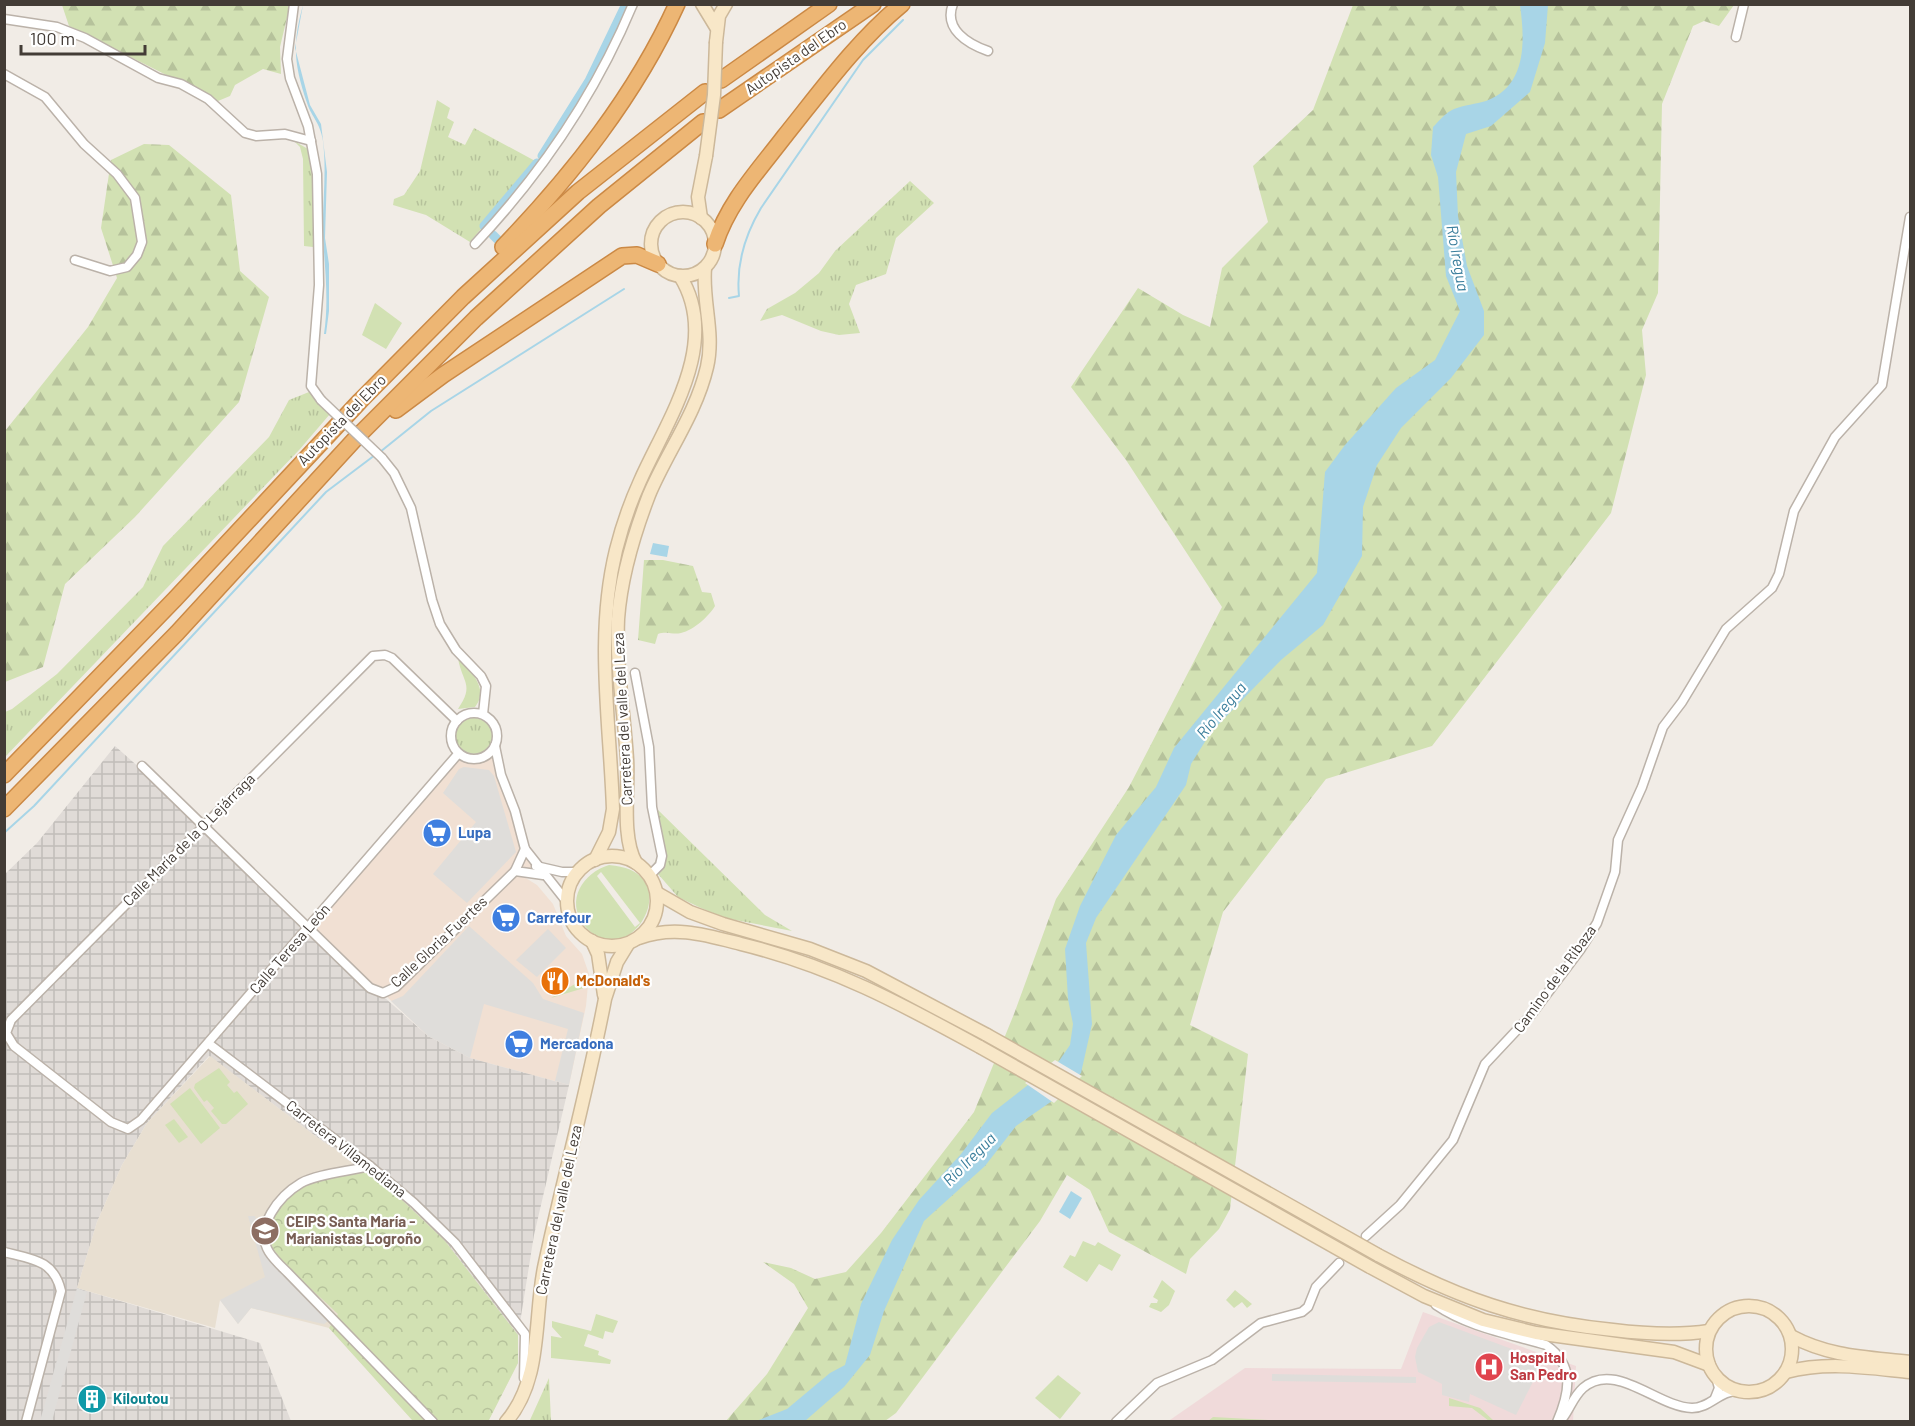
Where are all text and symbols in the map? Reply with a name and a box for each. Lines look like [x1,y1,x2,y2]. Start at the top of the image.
street label: Autopista del Ebro [741,15,850,98]
scale bar [21,18,146,56]
text: 100 m [30,27,75,49]
water label: Río Iregua [1443,223,1474,293]
street label: Autopista del Ebro [293,370,389,469]
street label: Carretera del valle del Leza [608,632,636,806]
water label: Río Iregua [1192,678,1250,742]
street label: Calle María de la O Lejárraga [118,769,258,909]
supermarket icon: Lupa [421,817,453,849]
place label: Lupa [458,823,491,841]
street label: Calle Gloria Fuertes [386,892,490,991]
street label: Calle Teresa León [245,899,333,997]
supermarket icon: Carrefour [490,902,522,934]
place label: Carrefour [527,908,591,926]
street label: Camino de la Ribaza [1509,921,1599,1036]
restaurant icon: McDonald's [539,965,571,997]
place label: McDonald's [576,971,651,989]
supermarket icon: Mercadona [503,1028,535,1060]
place label: Mercadona [540,1034,613,1052]
street label: Carretera Villamediana [283,1096,410,1201]
street label: Carretera del valle del Leza [531,1123,585,1296]
water label: Río Iregua [938,1128,999,1189]
place label: CEIPS Santa María - Marianistas Logroño [286,1212,422,1247]
school or university icon: CEIPS Santa María - Marianistas Logroño [249,1215,281,1247]
place label: Hospital San Pedro [1510,1348,1577,1383]
hospital icon: Hospital San Pedro [1473,1351,1505,1383]
building icon: Kiloutou [76,1383,108,1415]
place label: Kiloutou [113,1389,169,1407]

